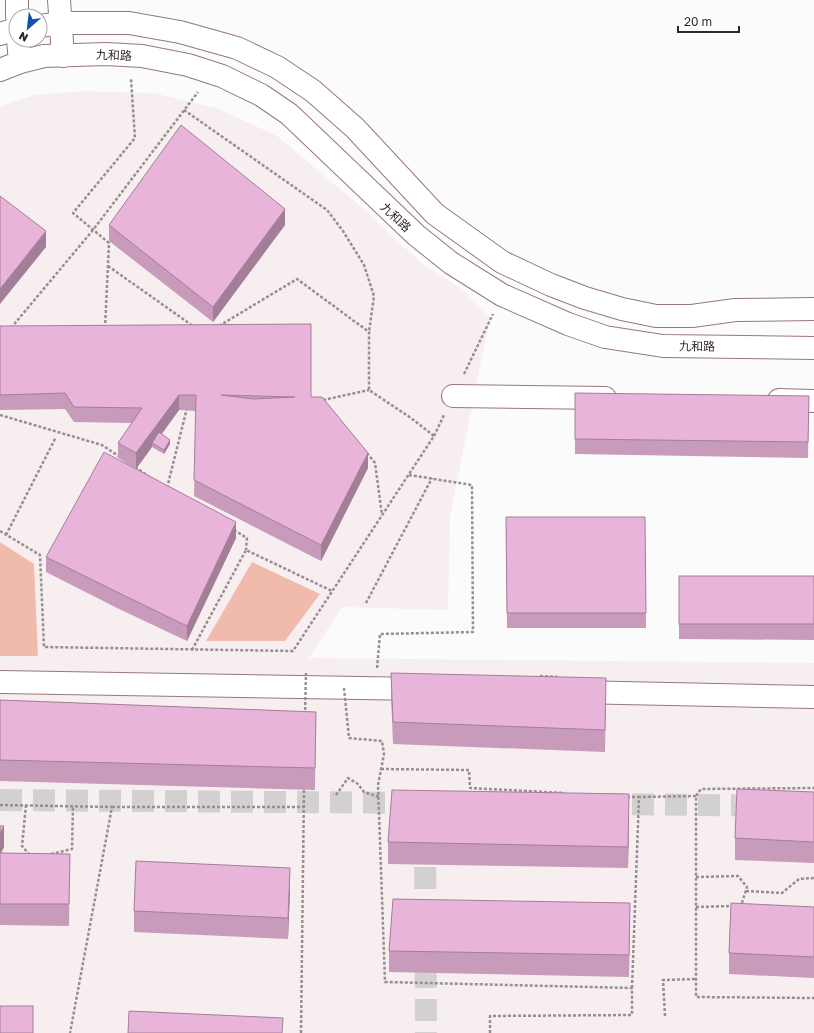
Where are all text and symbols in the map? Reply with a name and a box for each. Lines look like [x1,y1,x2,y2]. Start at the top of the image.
north arrow [8,8,48,48]
scale bar [678,8,739,34]
text: 20 m [684,14,712,29]
text: N [16,30,30,45]
street label: 九和路 [96,47,132,63]
street label: 九和路 [378,199,414,235]
street label: 九和路 [679,338,715,354]

